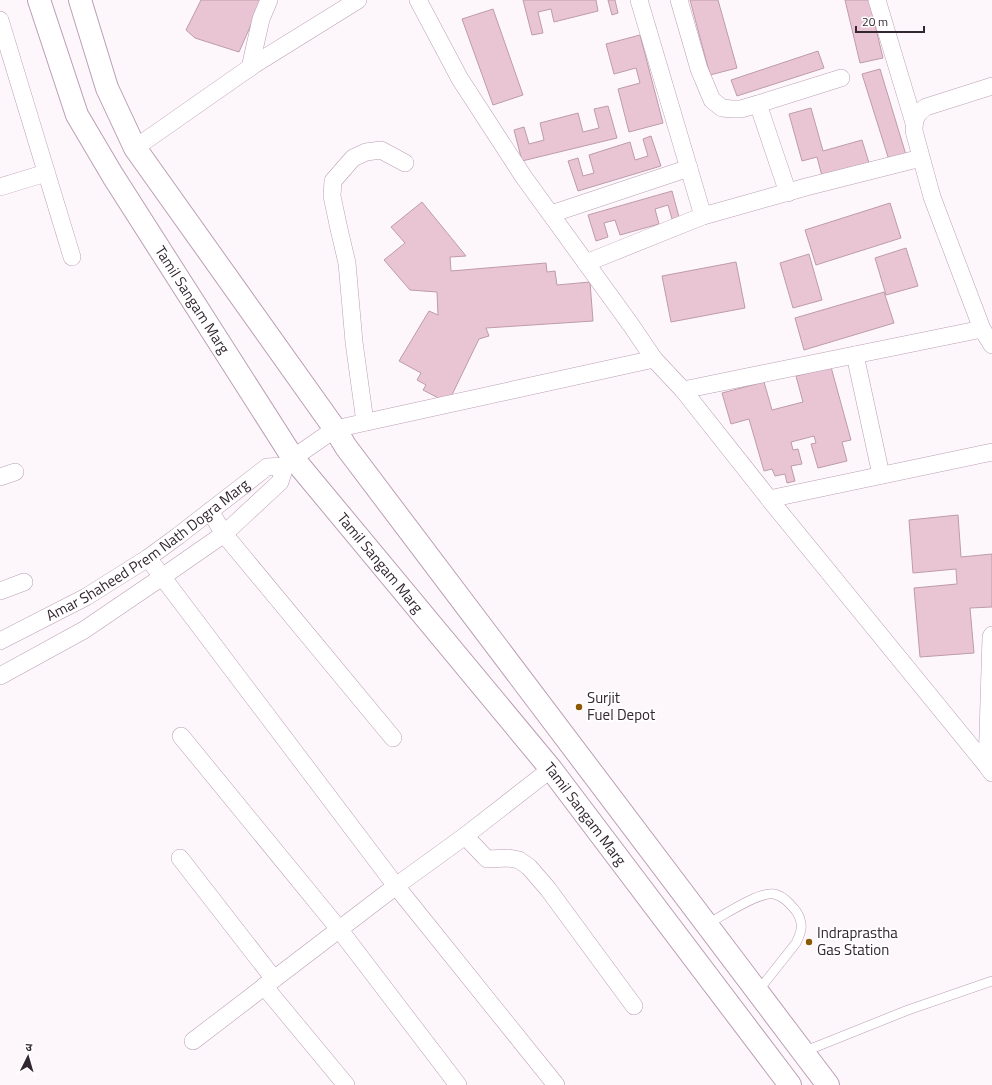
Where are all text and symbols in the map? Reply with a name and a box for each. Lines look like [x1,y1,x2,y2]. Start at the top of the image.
scale bar [856,8,924,34]
text: 20 m [862,12,888,31]
street label: Tamil Sangam Marg [149,241,236,359]
street label: Amar Shaheed Prem Nath Dogra Marg [42,473,254,627]
street label: Tamil Sangam Marg [332,508,429,618]
place label: Surjit Fuel Depot [587,686,656,726]
marker: Surjit Fuel Depot [574,702,584,712]
street label: Tamil Sangam Marg [539,757,632,870]
place label: Indraprastha Gas Station [817,921,898,961]
marker: Indraprastha Gas Station [804,937,814,947]
north arrow [8,1037,48,1077]
text: उ [25,1039,33,1055]

